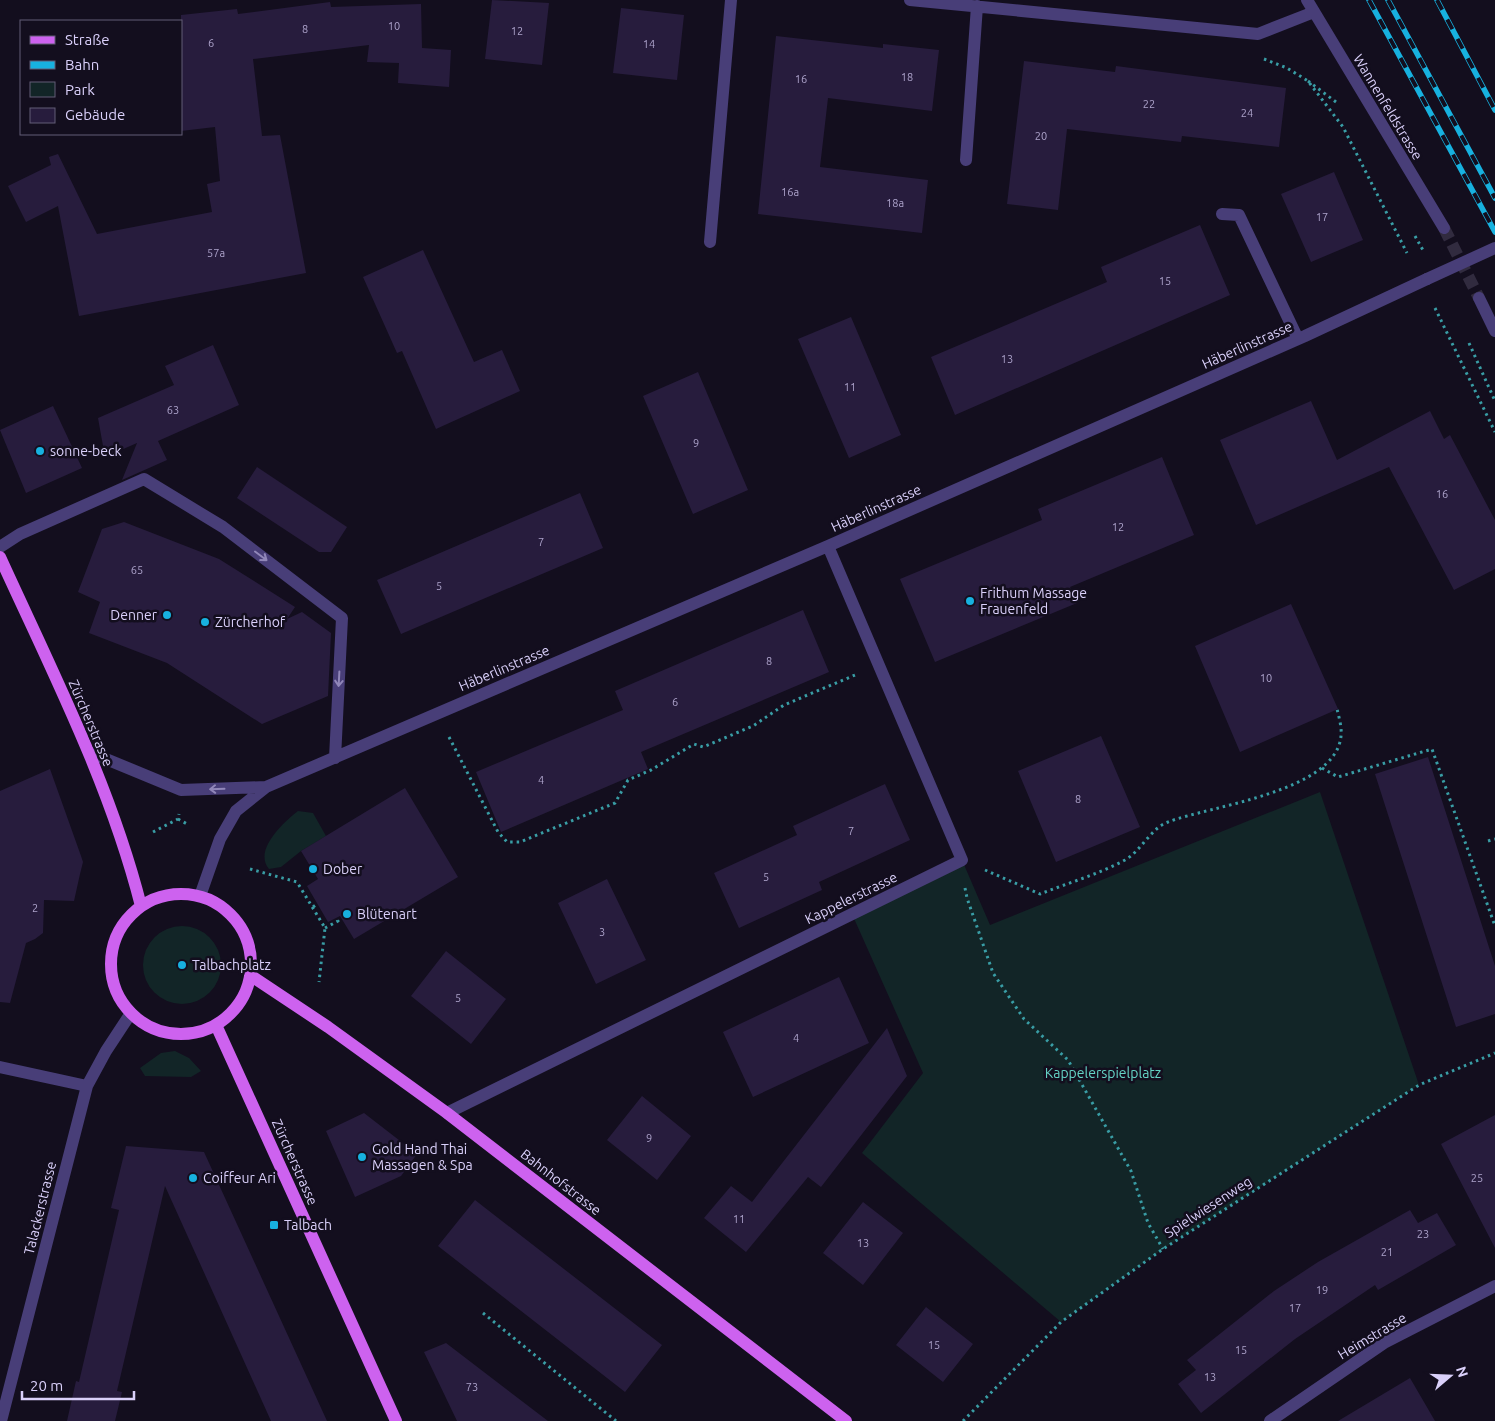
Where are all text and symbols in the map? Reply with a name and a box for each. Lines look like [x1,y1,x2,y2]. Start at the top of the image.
legend [20,20,182,135]
house number: 10 [388,20,400,32]
house number: 8 [302,23,308,35]
house number: 12 [511,25,523,37]
text: Straße [65,31,109,48]
house number: 6 [208,37,214,49]
house number: 14 [643,38,655,50]
street label: Wannenfeldstrasse [1350,51,1426,163]
text: Bahn [65,56,99,73]
house number: 18 [901,71,913,83]
house number: 16 [795,73,807,85]
text: Park [65,81,95,98]
house number: 22 [1143,98,1155,110]
text: Gebäude [65,106,125,123]
house number: 24 [1241,107,1253,119]
house number: 20 [1035,130,1047,142]
house number: 16a [781,186,799,198]
house number: 18a [886,197,904,209]
house number: 17 [1316,211,1328,223]
house number: 57a [207,247,225,259]
house number: 15 [1159,275,1171,287]
street label: Häberlinstrasse [1199,318,1295,372]
house number: 13 [1001,353,1013,365]
house number: 11 [844,381,856,393]
house number: 63 [167,404,179,416]
house number: 9 [693,437,699,449]
place label: sonne-beck [50,443,122,459]
marker: sonne-beck [34,445,46,457]
street label: Häberlinstrasse [828,481,924,535]
house number: 16 [1436,488,1448,500]
house number: 12 [1112,521,1124,533]
house number: 7 [538,536,544,548]
one-way arrow [254,551,267,562]
house number: 65 [131,564,143,576]
house number: 5 [436,580,442,592]
place label: Frithum Massage Frauenfeld [980,585,1087,617]
marker: Frithum Massage Frauenfeld [964,595,976,607]
place label: Denner [110,607,158,623]
marker: Denner [161,609,173,621]
place label: Zürcherhof [215,614,286,630]
marker: Zürcherhof [199,616,211,628]
street label: Häberlinstrasse [456,642,552,694]
house number: 8 [766,655,772,667]
one-way arrow [335,671,344,687]
house number: 10 [1260,672,1272,684]
street label: Zürcherstrasse [66,677,116,769]
house number: 6 [672,696,678,708]
house number: 4 [538,774,544,786]
one-way arrow [209,784,226,794]
house number: 8 [1075,793,1081,805]
house number: 7 [848,825,854,837]
place label: Dober [323,861,363,877]
marker: Dober [307,863,319,875]
street label: Kappelerstrasse [802,869,900,927]
house number: 5 [763,871,769,883]
house number: 2 [32,902,38,914]
place label: Blütenart [357,906,417,922]
marker: Blütenart [341,908,353,920]
house number: 3 [599,926,605,938]
place label: Talbachplatz [192,957,271,973]
marker: Talbachplatz [176,959,188,971]
house number: 5 [455,992,461,1004]
house number: 4 [793,1032,799,1044]
park label: Kappelerspielplatz [1045,1065,1161,1081]
street label: Zürcherstrasse [269,1116,321,1208]
house number: 9 [646,1132,652,1144]
place label: Gold Hand Thai Massagen & Spa [372,1141,473,1173]
street label: Bahnhofstrasse [518,1146,604,1218]
marker: Gold Hand Thai Massagen & Spa [356,1151,368,1163]
street label: Talackerstrasse [21,1160,59,1256]
place label: Coiffeur Ari [203,1170,276,1186]
marker: Coiffeur Ari [187,1172,199,1184]
house number: 25 [1471,1172,1483,1184]
street label: Spielwiesenweg [1161,1173,1255,1241]
house number: 11 [733,1213,745,1225]
place label: Talbach [284,1217,332,1233]
marker: Talbach [268,1219,280,1231]
house number: 23 [1417,1228,1429,1240]
house number: 13 [857,1237,869,1249]
house number: 21 [1381,1246,1393,1258]
house number: 19 [1316,1284,1328,1296]
house number: 17 [1289,1302,1301,1314]
street label: Heimstrasse [1335,1309,1409,1363]
house number: 15 [928,1339,940,1351]
house number: 15 [1235,1344,1247,1356]
north arrow [1425,1351,1475,1401]
text: N [1453,1364,1472,1379]
scale bar [22,1368,135,1400]
house number: 13 [1204,1371,1216,1383]
text: 20 m [30,1377,63,1394]
house number: 73 [466,1381,478,1393]

